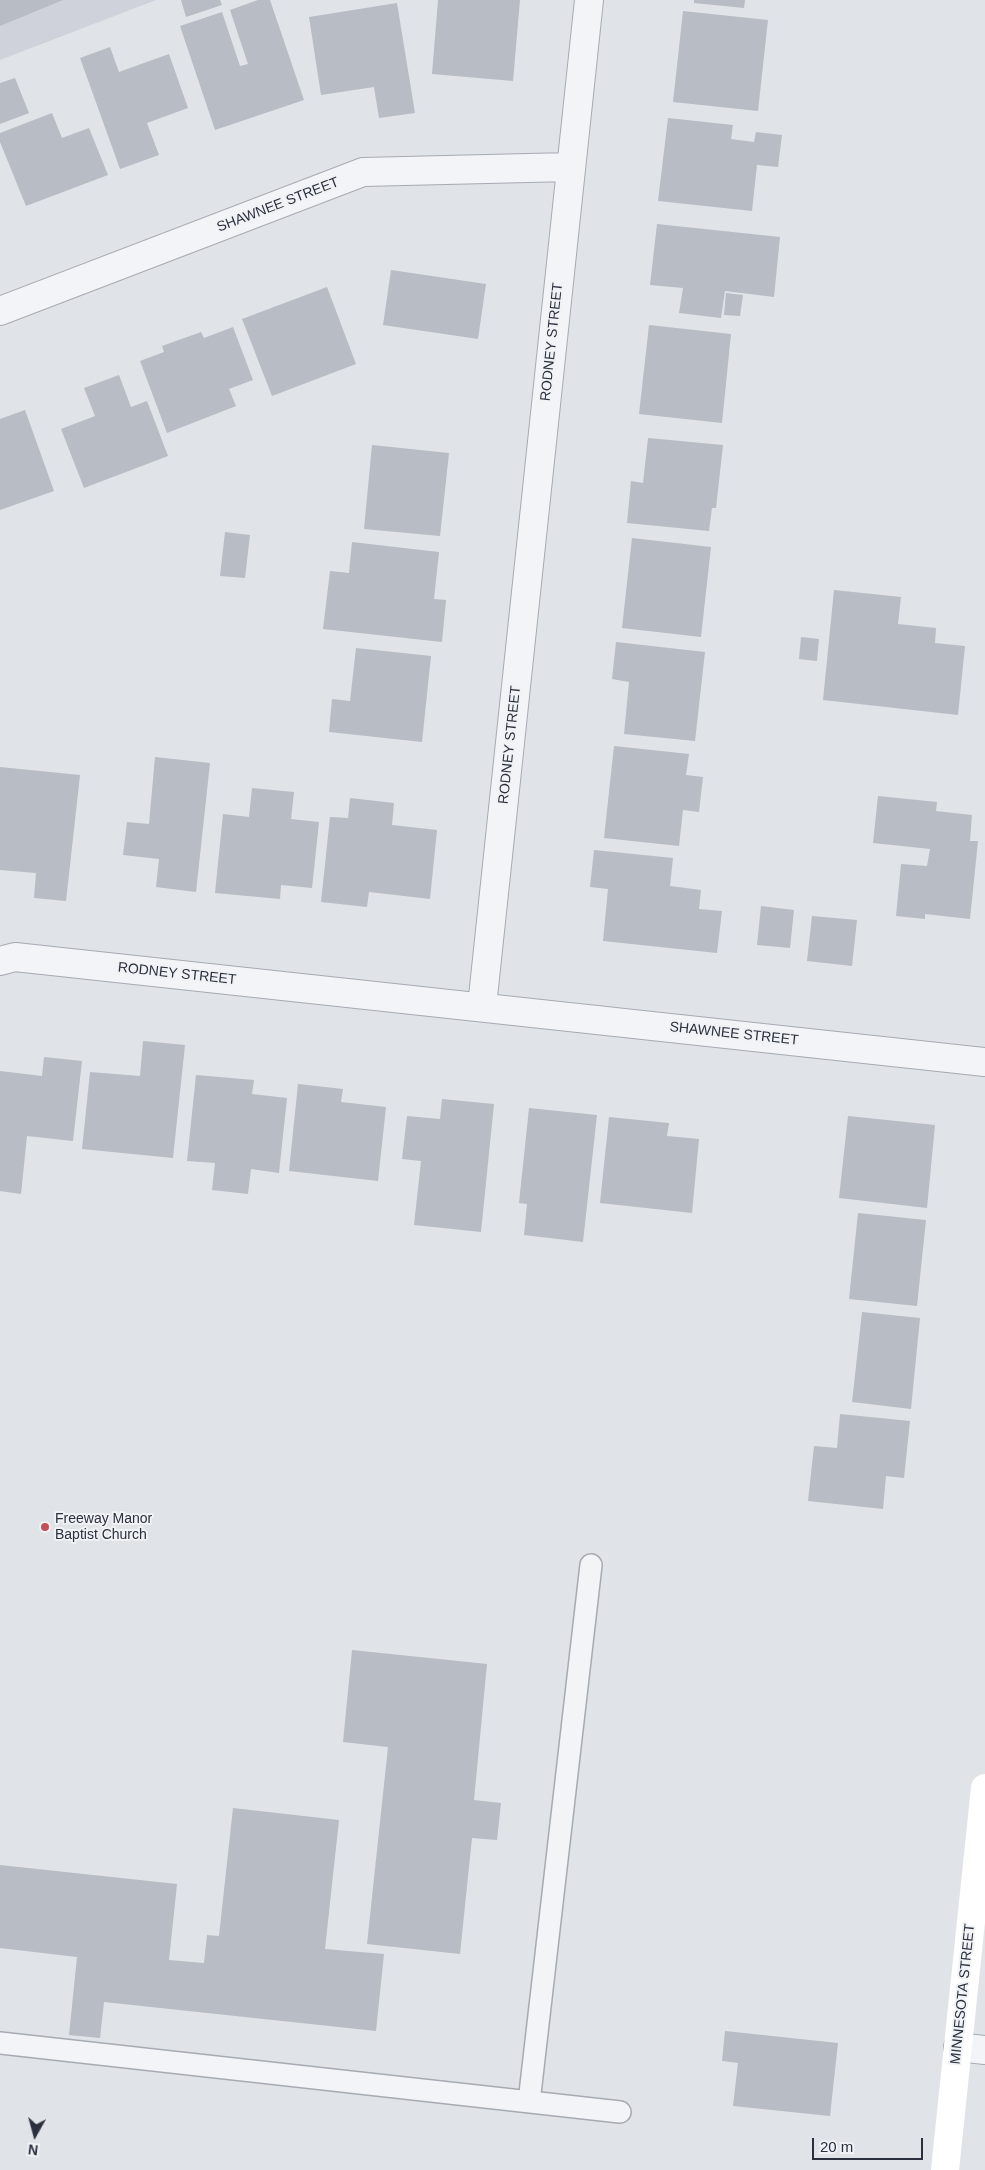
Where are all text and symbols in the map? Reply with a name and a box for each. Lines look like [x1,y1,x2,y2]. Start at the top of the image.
street label: SHAWNEE STREET [215,174,341,236]
street label: RODNEY STREET [537,282,567,402]
street label: RODNEY STREET [495,685,525,805]
street label: RODNEY STREET [117,959,237,989]
street label: SHAWNEE STREET [669,1019,799,1049]
place label: Freeway Manor Baptist Church [55,1511,152,1544]
marker: Freeway Manor Baptist Church [39,1521,51,1533]
street label: MINNESOTA STREET [947,1923,979,2065]
north arrow [10,2110,60,2160]
scale bar [815,2128,926,2160]
text: 20 m [820,2138,853,2155]
text: N [27,2141,39,2158]

